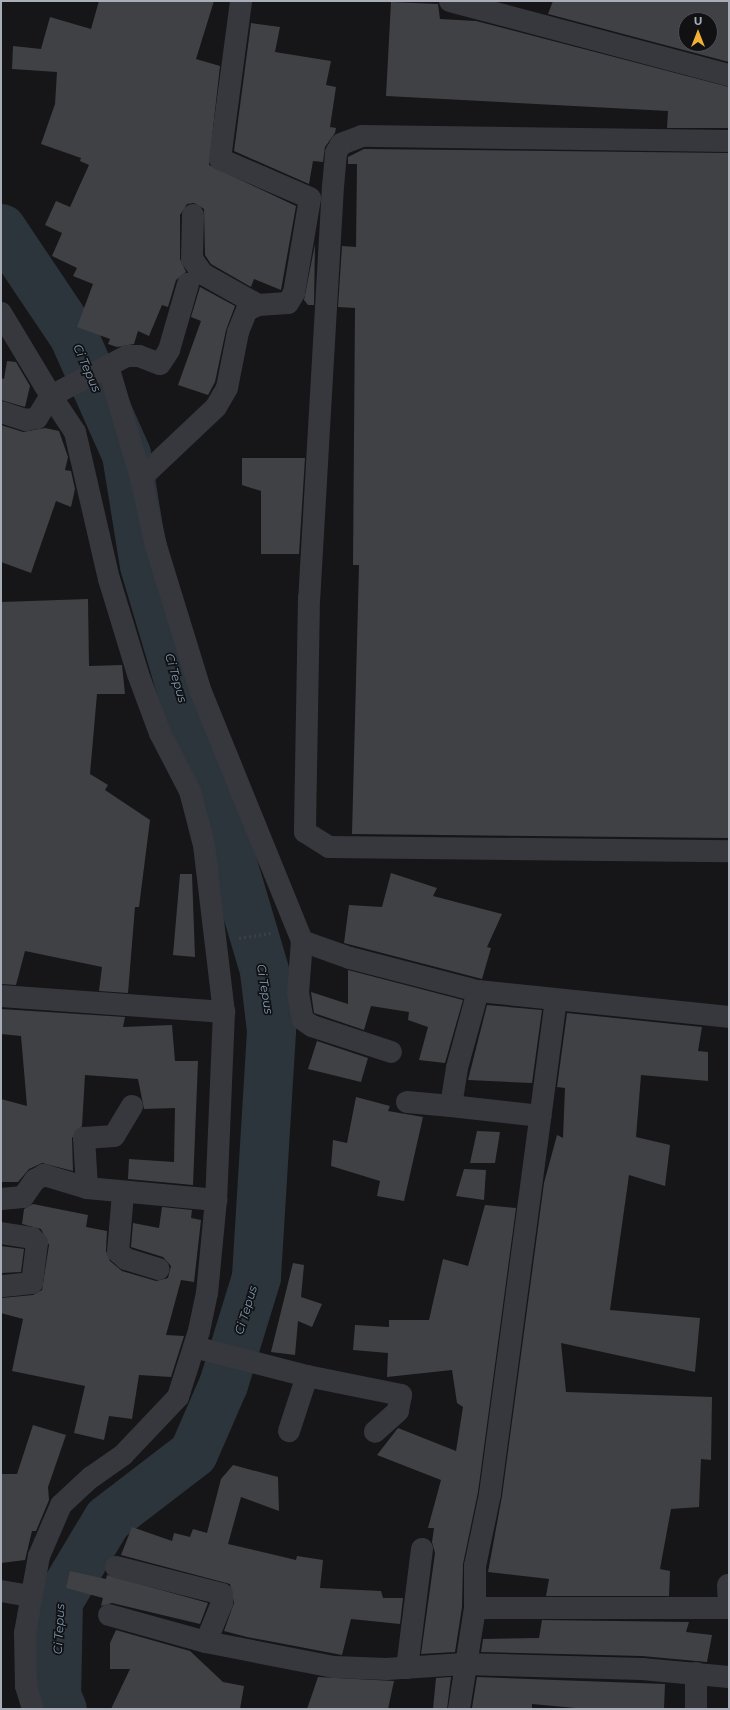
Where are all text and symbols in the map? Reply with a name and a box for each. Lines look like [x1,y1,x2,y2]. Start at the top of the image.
north arrow [678,12,718,52]
text: U [694,14,702,28]
water label: Ci Tepus [70,342,104,394]
water label: Ci Tepus [162,652,190,704]
water label: Ci Tepus [254,963,276,1015]
water label: Ci Tepus [232,1284,260,1336]
water label: Ci Tepus [50,1603,68,1655]

